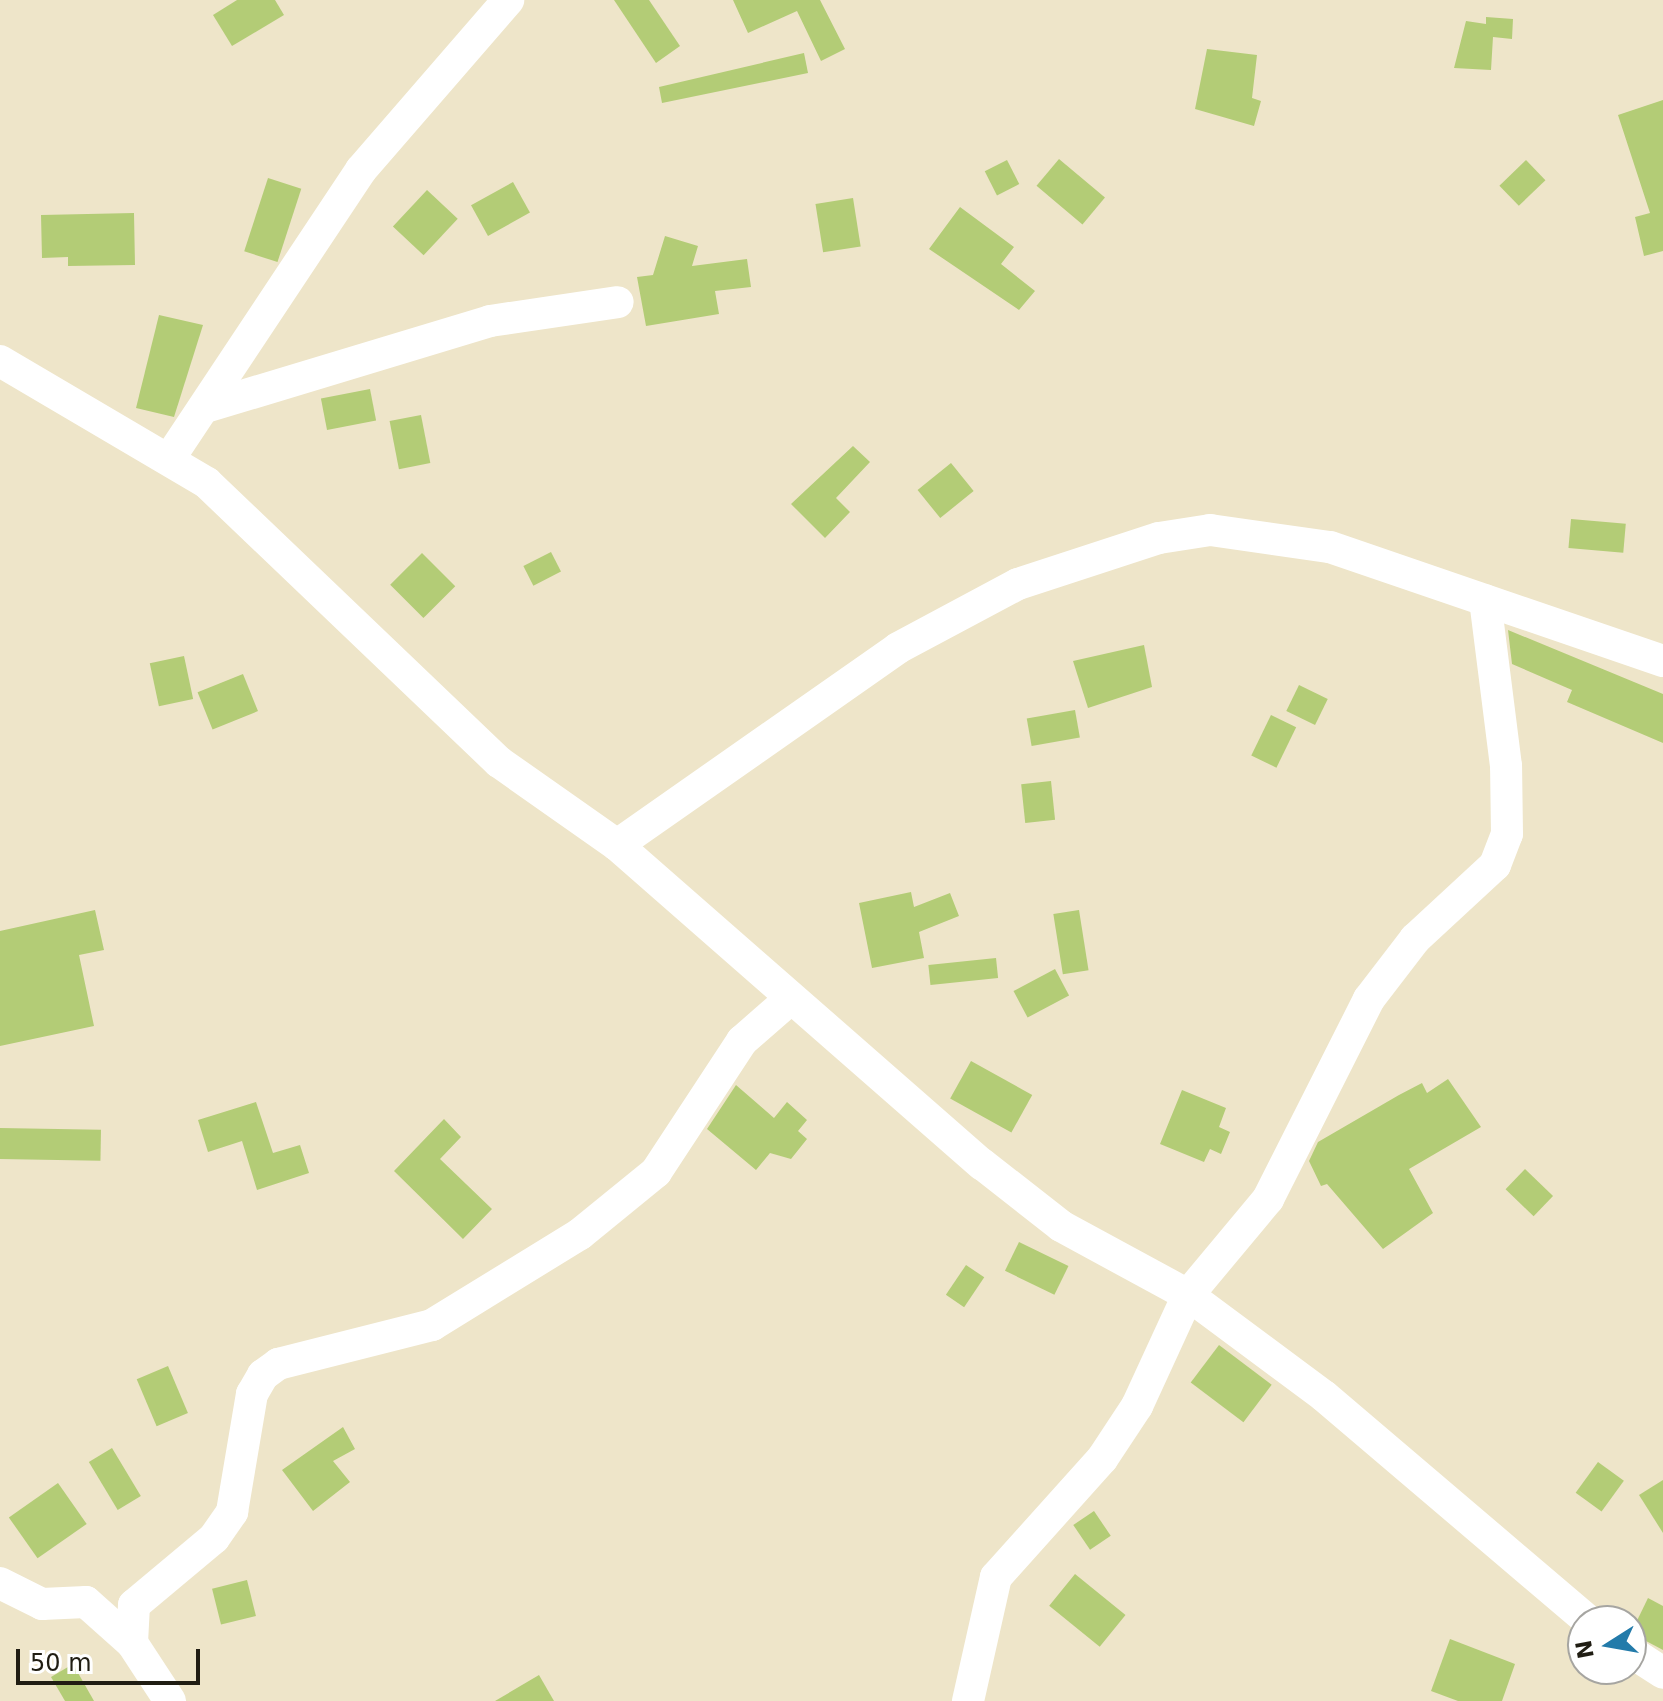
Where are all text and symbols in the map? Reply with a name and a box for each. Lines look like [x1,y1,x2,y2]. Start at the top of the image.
north arrow [1567,1605,1647,1685]
scale bar [20,1633,204,1683]
text: N [1571,1638,1599,1661]
text: 50 m [30,1649,92,1677]

